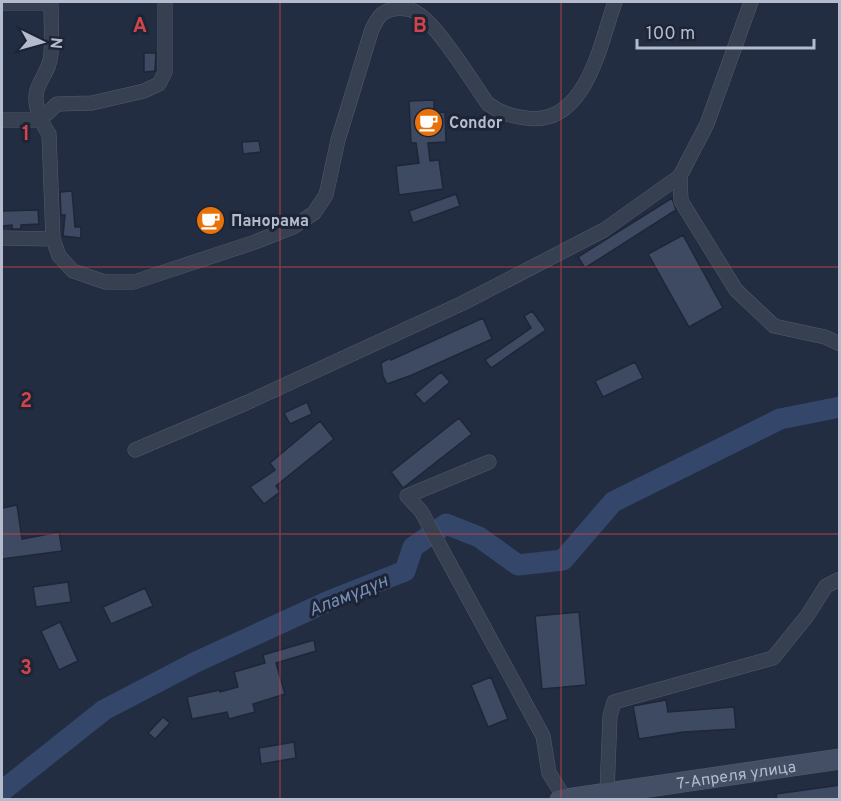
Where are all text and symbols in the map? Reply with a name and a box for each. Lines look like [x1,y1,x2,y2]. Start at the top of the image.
north arrow [12,12,72,72]
scale bar [637,12,814,50]
text: A [133,14,147,40]
text: B [413,14,427,40]
text: 100 m [646,23,695,46]
text: N [44,37,65,50]
cafe icon: Condor [412,106,444,138]
place label: Condor [449,114,503,134]
text: 1 [22,122,30,148]
cafe icon: Панорама [194,204,226,236]
place label: Панорама [231,212,309,232]
text: 2 [20,389,32,415]
water label: Аламүдүн [306,570,392,623]
text: 3 [20,656,32,682]
street label: 7-Апреля улица [675,758,797,795]

